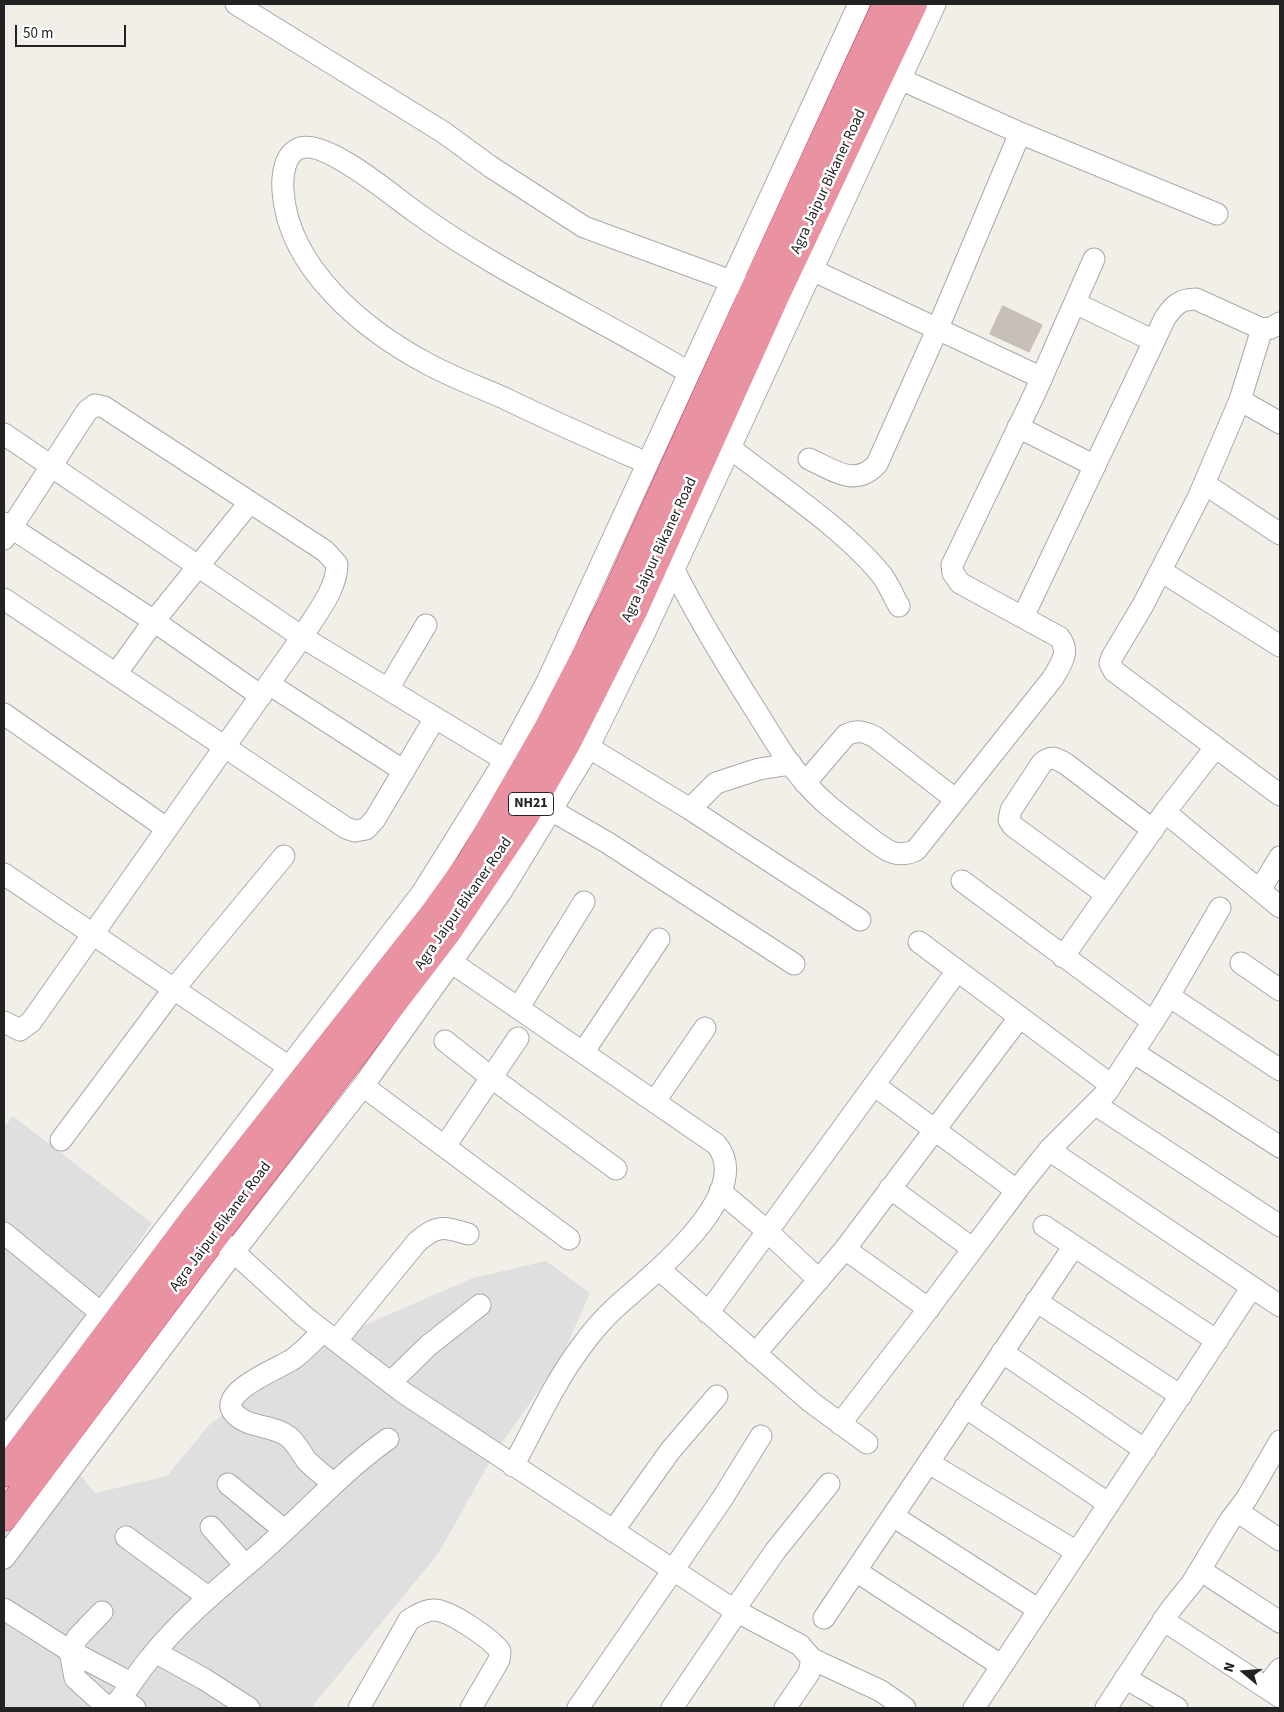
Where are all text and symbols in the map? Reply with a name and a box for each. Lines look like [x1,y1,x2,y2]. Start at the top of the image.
scale bar [18,15,129,47]
text: 50 m [23,23,53,44]
street label: Agra Jaipur Bikaner Road [788,107,870,257]
street label: Agra Jaipur Bikaner Road [619,475,701,625]
road number: NH21 [508,792,554,816]
street label: Agra Jaipur Bikaner Road [411,834,517,974]
street label: Agra Jaipur Bikaner Road [166,1159,276,1295]
north arrow [1219,1647,1269,1697]
text: N [1219,1660,1241,1675]

